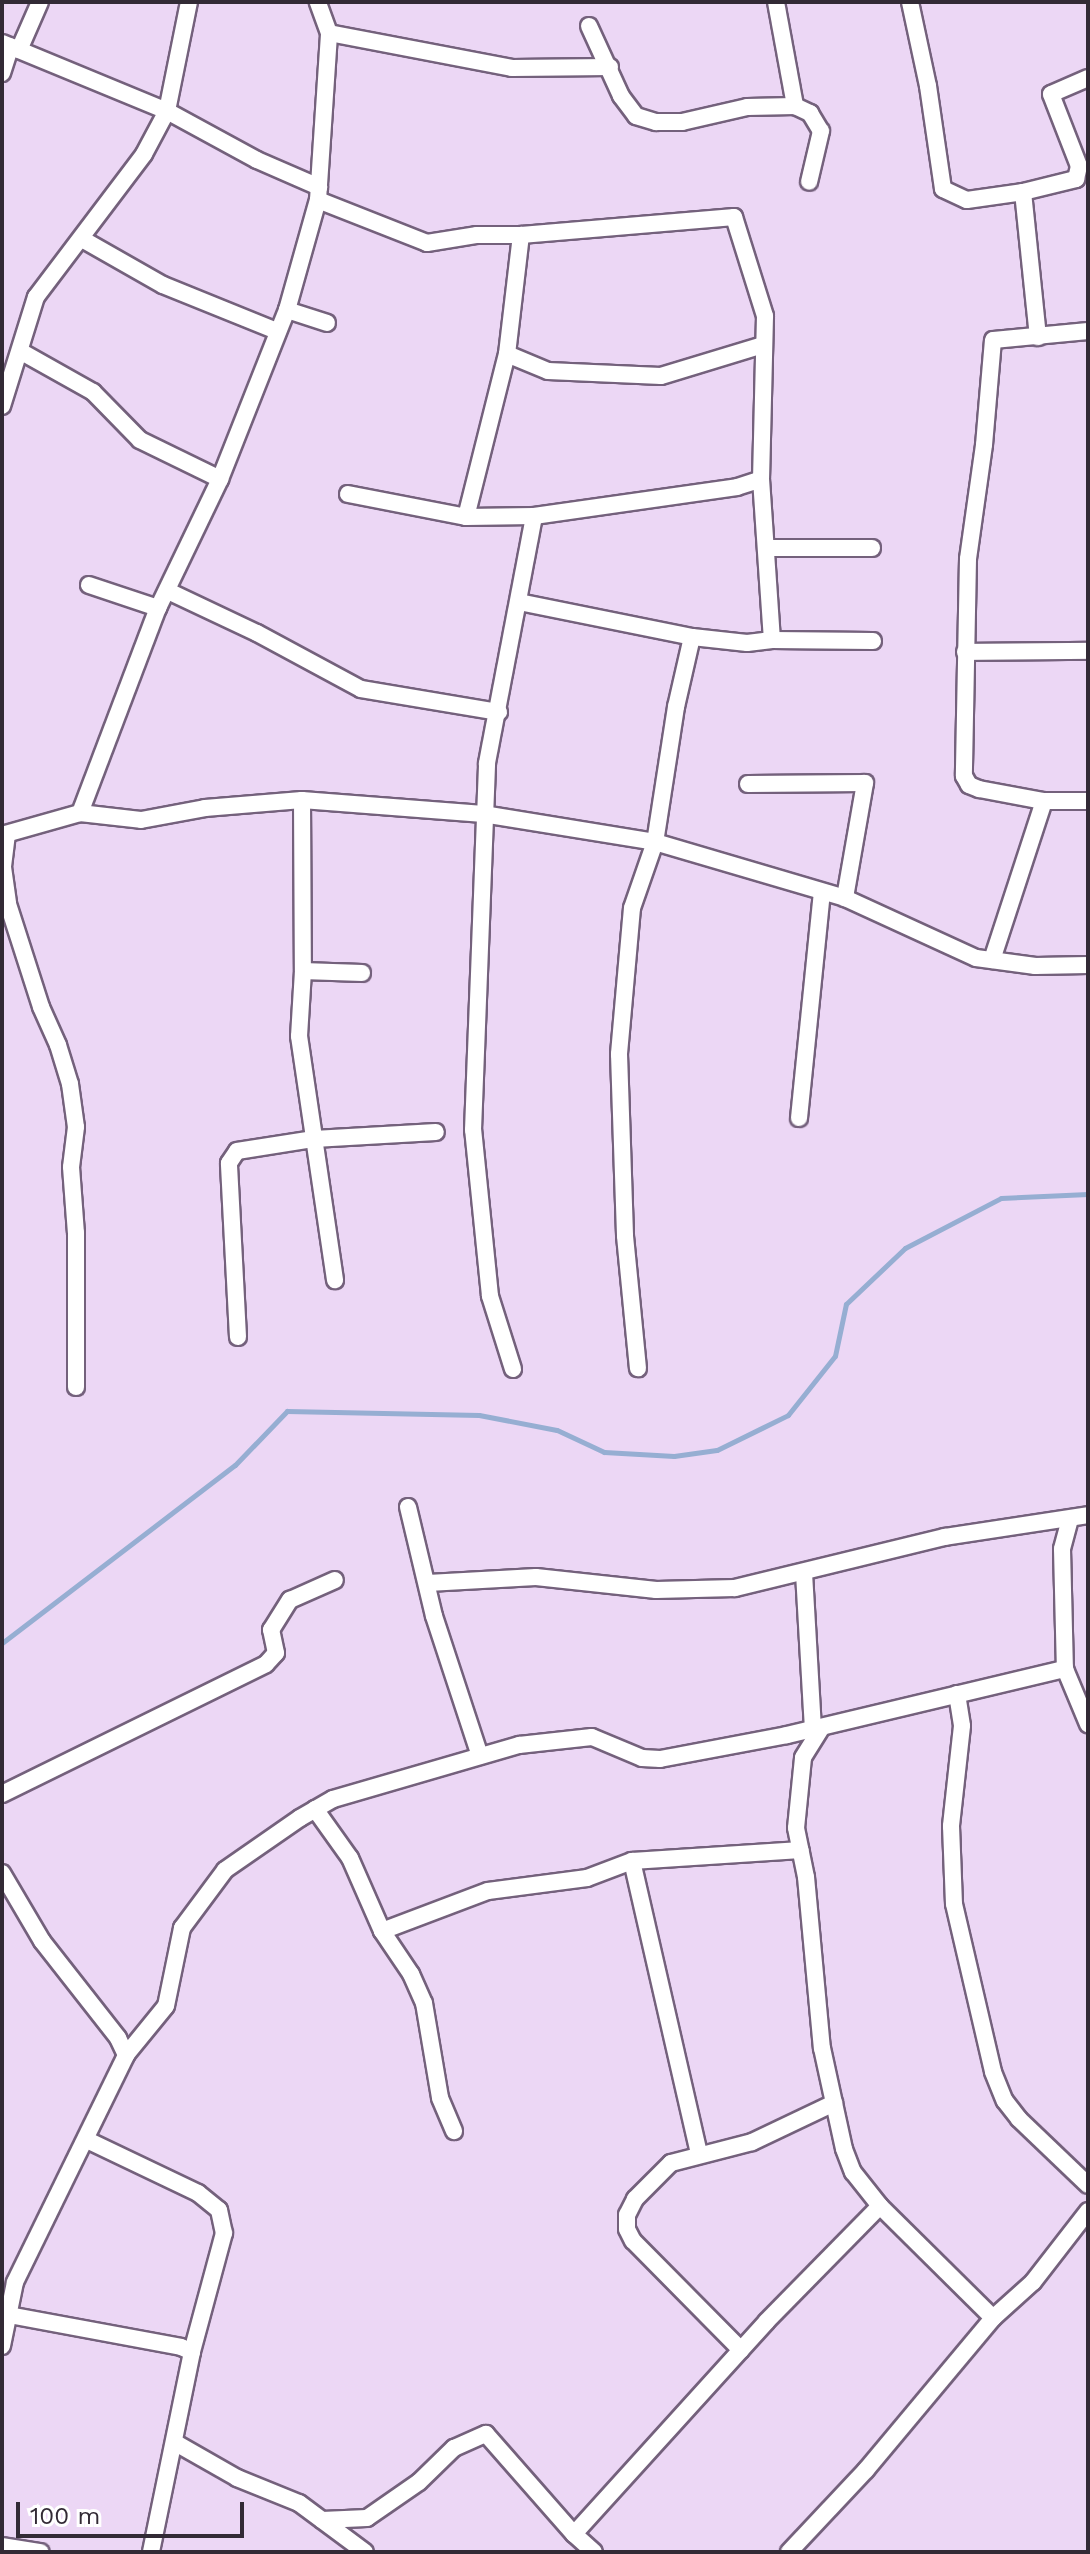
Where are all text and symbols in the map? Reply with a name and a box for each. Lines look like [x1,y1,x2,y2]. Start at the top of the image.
scale bar [20,2486,248,2536]
text: 100 m [30,2502,100,2530]

